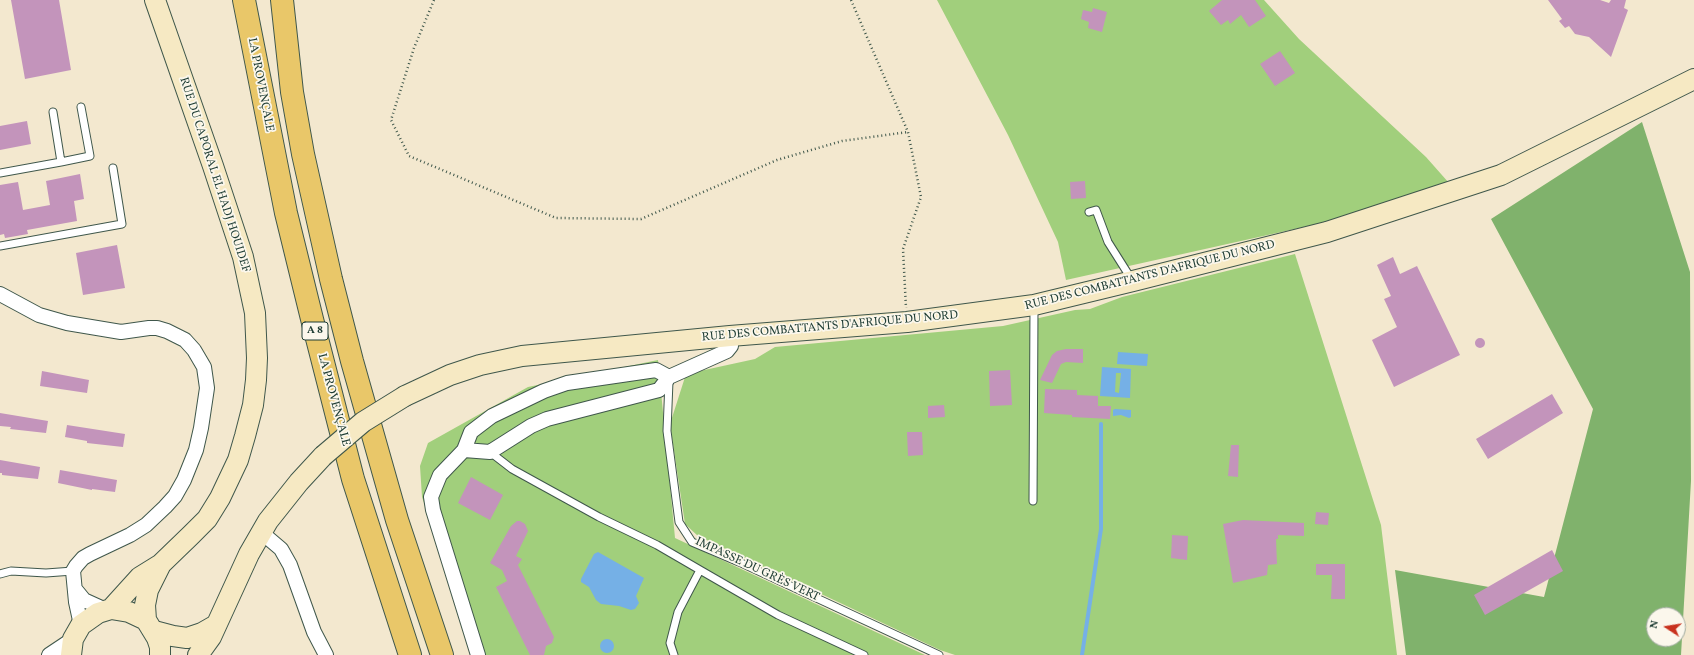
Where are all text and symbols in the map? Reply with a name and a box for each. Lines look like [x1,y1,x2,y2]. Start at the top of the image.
street label: LA PROVENÇALE [244,37,276,133]
street label: RUE DU CAPORAL EL HADJ HOUIDEF [176,76,252,274]
street label: RUE DES COMBATTANTS D'AFRIQUE DU NORD [1024,238,1276,314]
street label: RUE DES COMBATTANTS D'AFRIQUE DU NORD [701,309,959,345]
road number: A 8 [302,322,328,340]
street label: LA PROVENÇALE [314,352,352,448]
street label: IMPASSE DU GRÈS VERT [693,535,821,605]
north arrow [1646,607,1686,647]
text: N [1647,619,1663,630]

